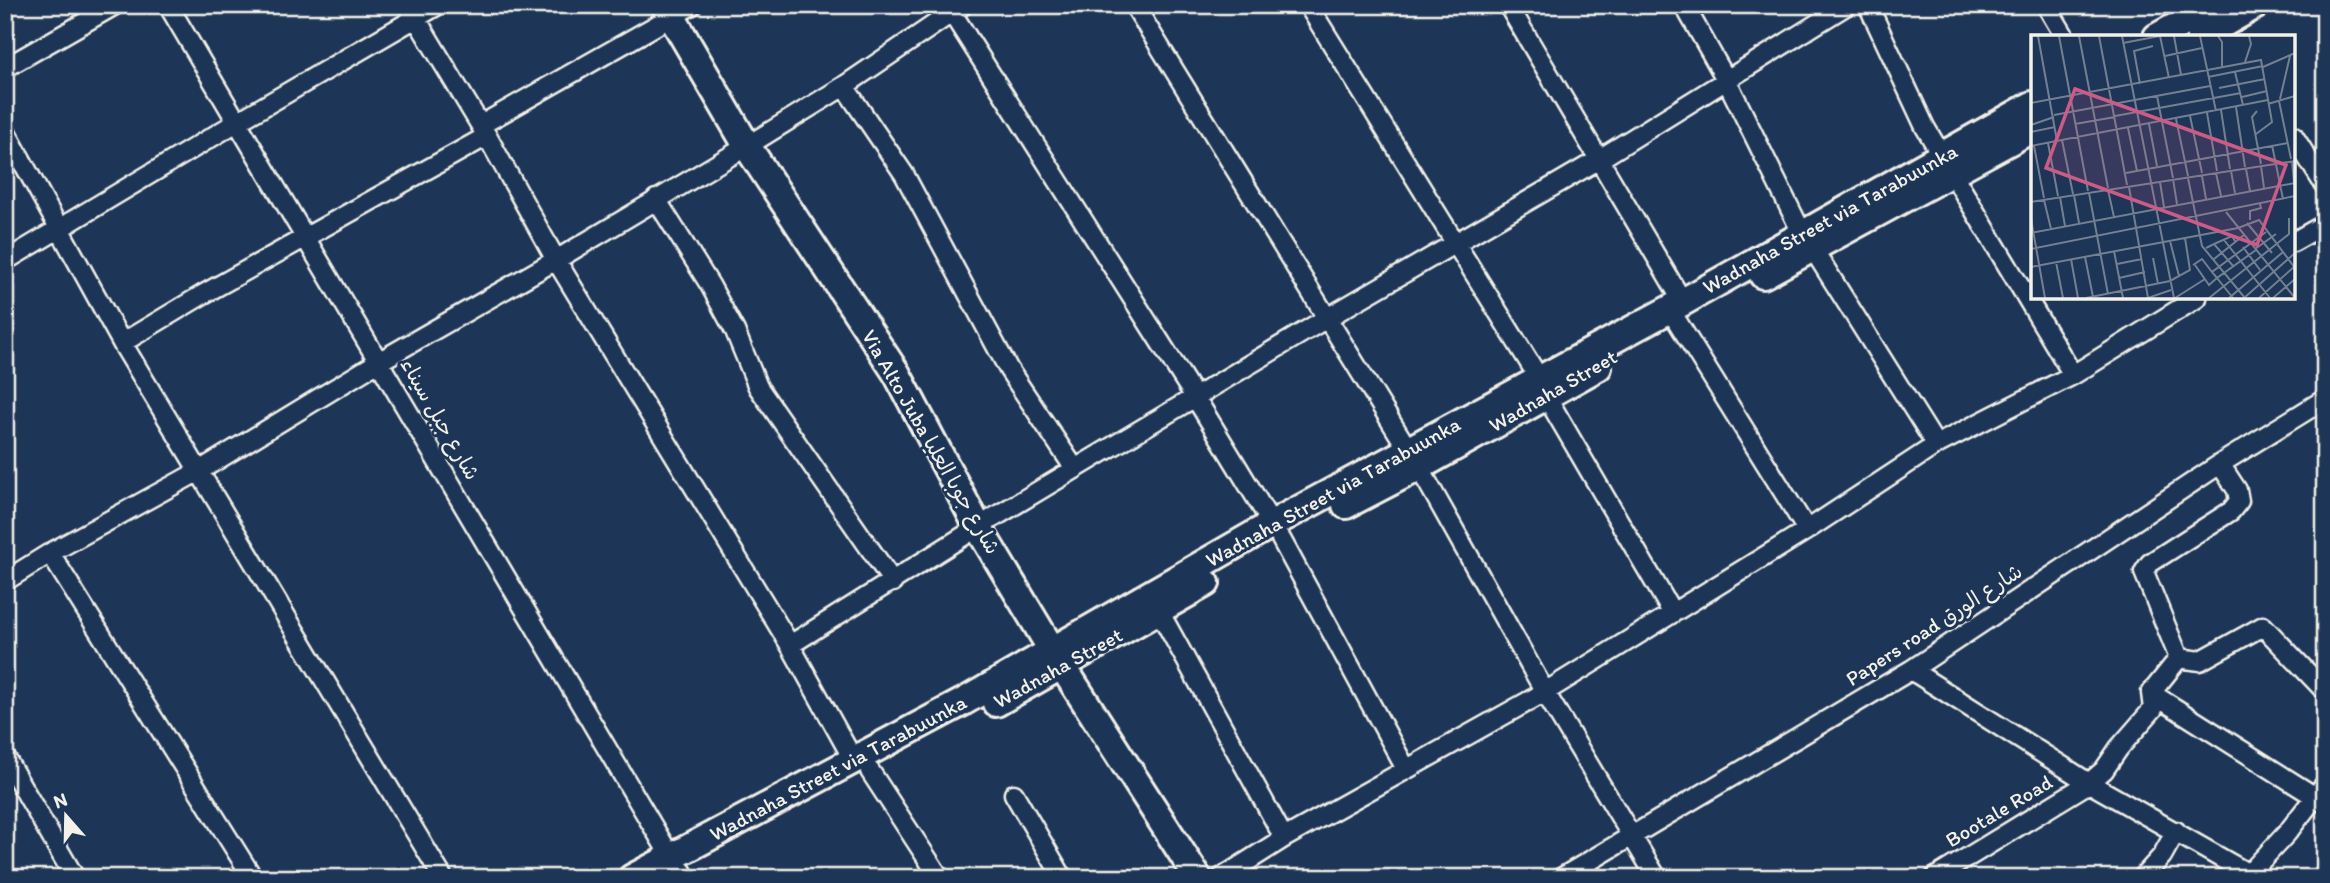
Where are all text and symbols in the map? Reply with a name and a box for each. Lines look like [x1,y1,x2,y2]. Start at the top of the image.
inset map [2031,35,2295,299]
street label: Wadnaha Street via Tarabuunka [1698,138,1962,299]
street label: Via Alto Juba شارع جوبا العليا [854,325,1006,560]
street label: Wadnaha Street [1484,344,1621,437]
street label: شارع جبل سيناء [393,353,485,486]
street label: Wadnaha Street via Tarabuunka [1201,411,1465,572]
street label: Papers road شارع الورق [1841,558,2028,693]
street label: Wadnaha Street [989,622,1127,713]
street label: Wadnaha Street via Tarabuunka [705,689,971,846]
street label: Bootale Road [1941,769,2057,852]
north arrow [32,782,102,852]
text: N [50,787,70,813]

